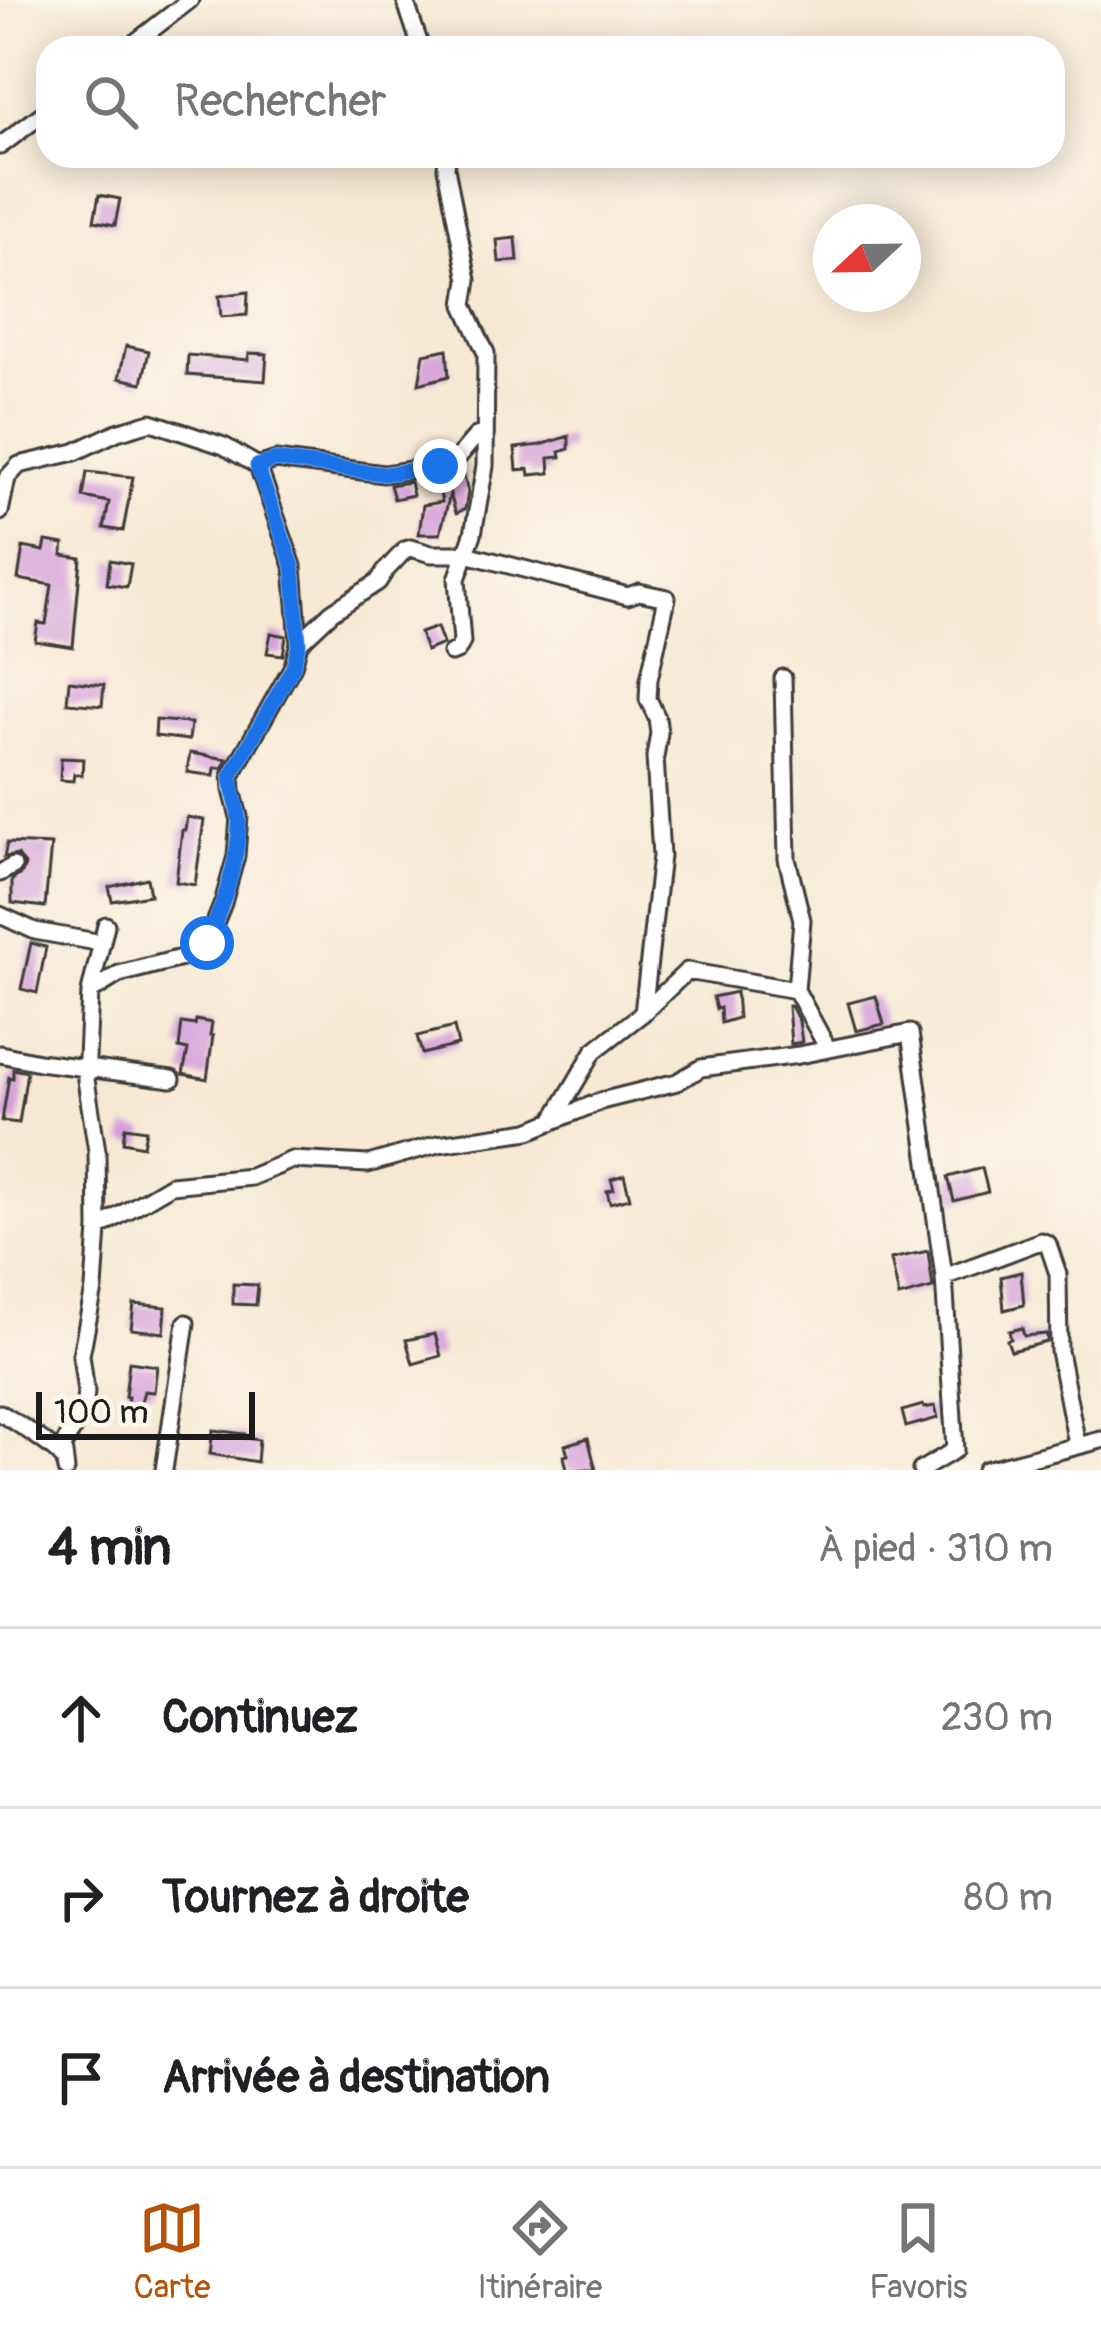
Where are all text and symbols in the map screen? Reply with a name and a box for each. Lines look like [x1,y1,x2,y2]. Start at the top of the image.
search box [36,36,1065,168]
icon: search [78,69,144,135]
text: Rechercher [174,74,387,130]
north arrow [813,204,921,312]
route end [413,439,467,493]
route start [180,916,234,970]
scale bar [36,1386,255,1439]
text: 100 m [54,1392,148,1433]
text: 4 min [48,1516,171,1580]
text: À pied · 310 m [818,1524,1053,1573]
icon: ahead [48,1685,114,1751]
text: Continuez [162,1690,358,1746]
text: 230 m [941,1693,1053,1742]
icon: right [48,1865,114,1931]
text: Tournez à droite [162,1870,469,1926]
text: 80 m [964,1873,1053,1922]
icon: arrive [48,2045,114,2111]
text: Arrivée à destination [162,2050,550,2106]
tab: Carte [133,2195,211,2308]
tab: Itinéraire [478,2195,602,2308]
tab: Favoris [869,2195,967,2308]

